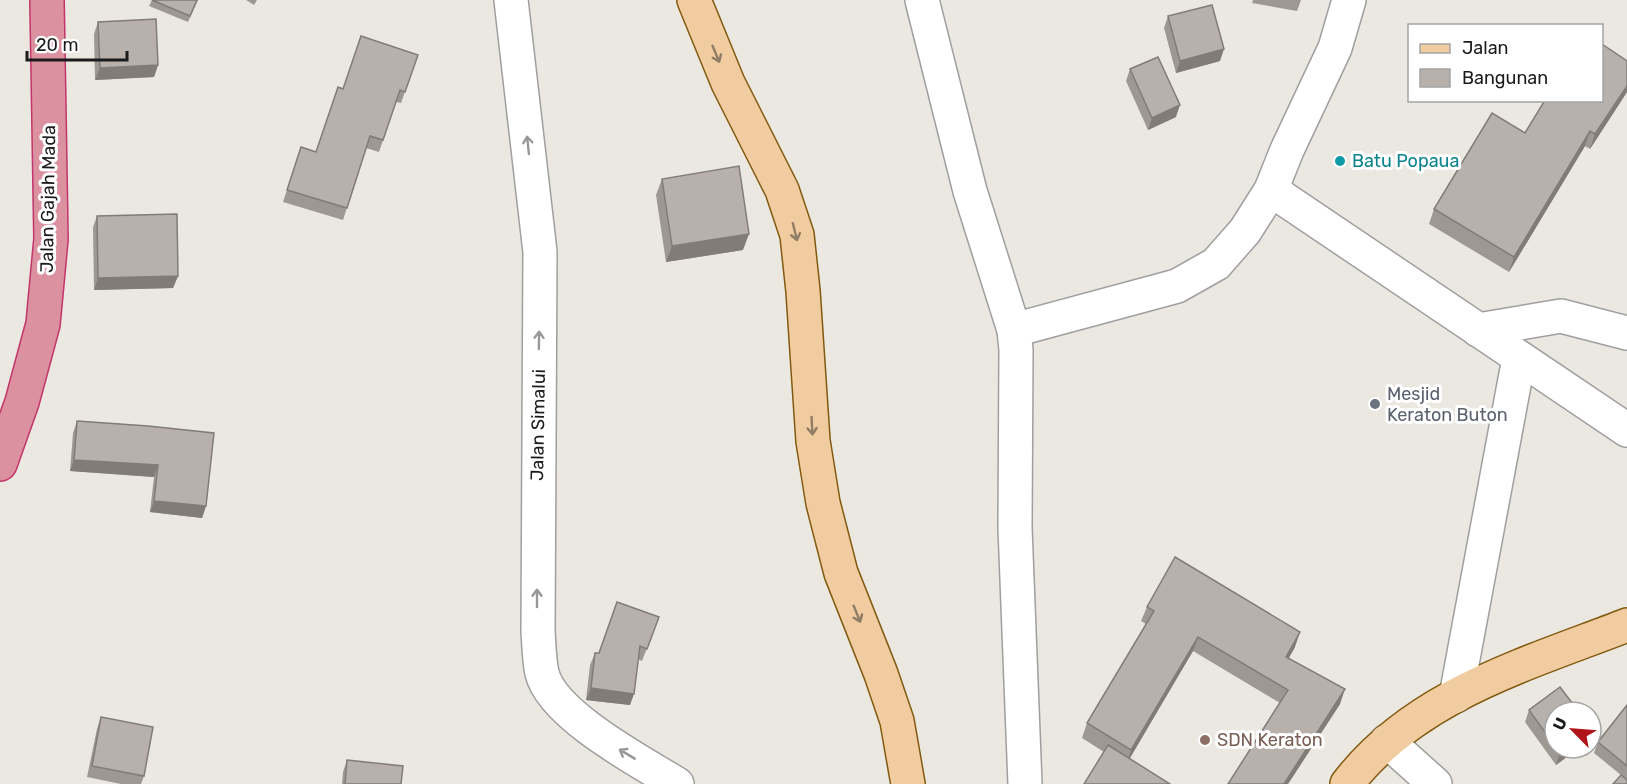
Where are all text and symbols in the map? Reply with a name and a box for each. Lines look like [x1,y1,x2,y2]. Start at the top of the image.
scale bar [27,24,128,62]
legend [1408,24,1603,102]
text: 20 m [36,34,78,56]
text: Jalan [1462,37,1509,59]
one-way arrow [711,44,722,63]
text: Bangunan [1462,67,1548,89]
street label: Jalan Gajah Mada [36,125,60,273]
one-way arrow [522,136,533,156]
place label: Batu Popaua [1352,150,1459,172]
marker: Batu Popaua [1333,154,1347,168]
one-way arrow [789,222,801,241]
one-way arrow [533,330,545,350]
street label: Jalan Simalui [526,369,550,481]
place label: Mesjid Keraton Buton [1387,383,1508,426]
marker: Mesjid Keraton Buton [1368,397,1382,411]
one-way arrow [806,415,817,435]
one-way arrow [531,588,543,608]
one-way arrow [852,605,863,623]
north arrow [1543,700,1603,760]
text: U [1549,715,1571,733]
place label: SDN Keraton [1217,729,1323,751]
marker: SDN Keraton [1198,733,1212,747]
one-way arrow [619,747,636,759]

